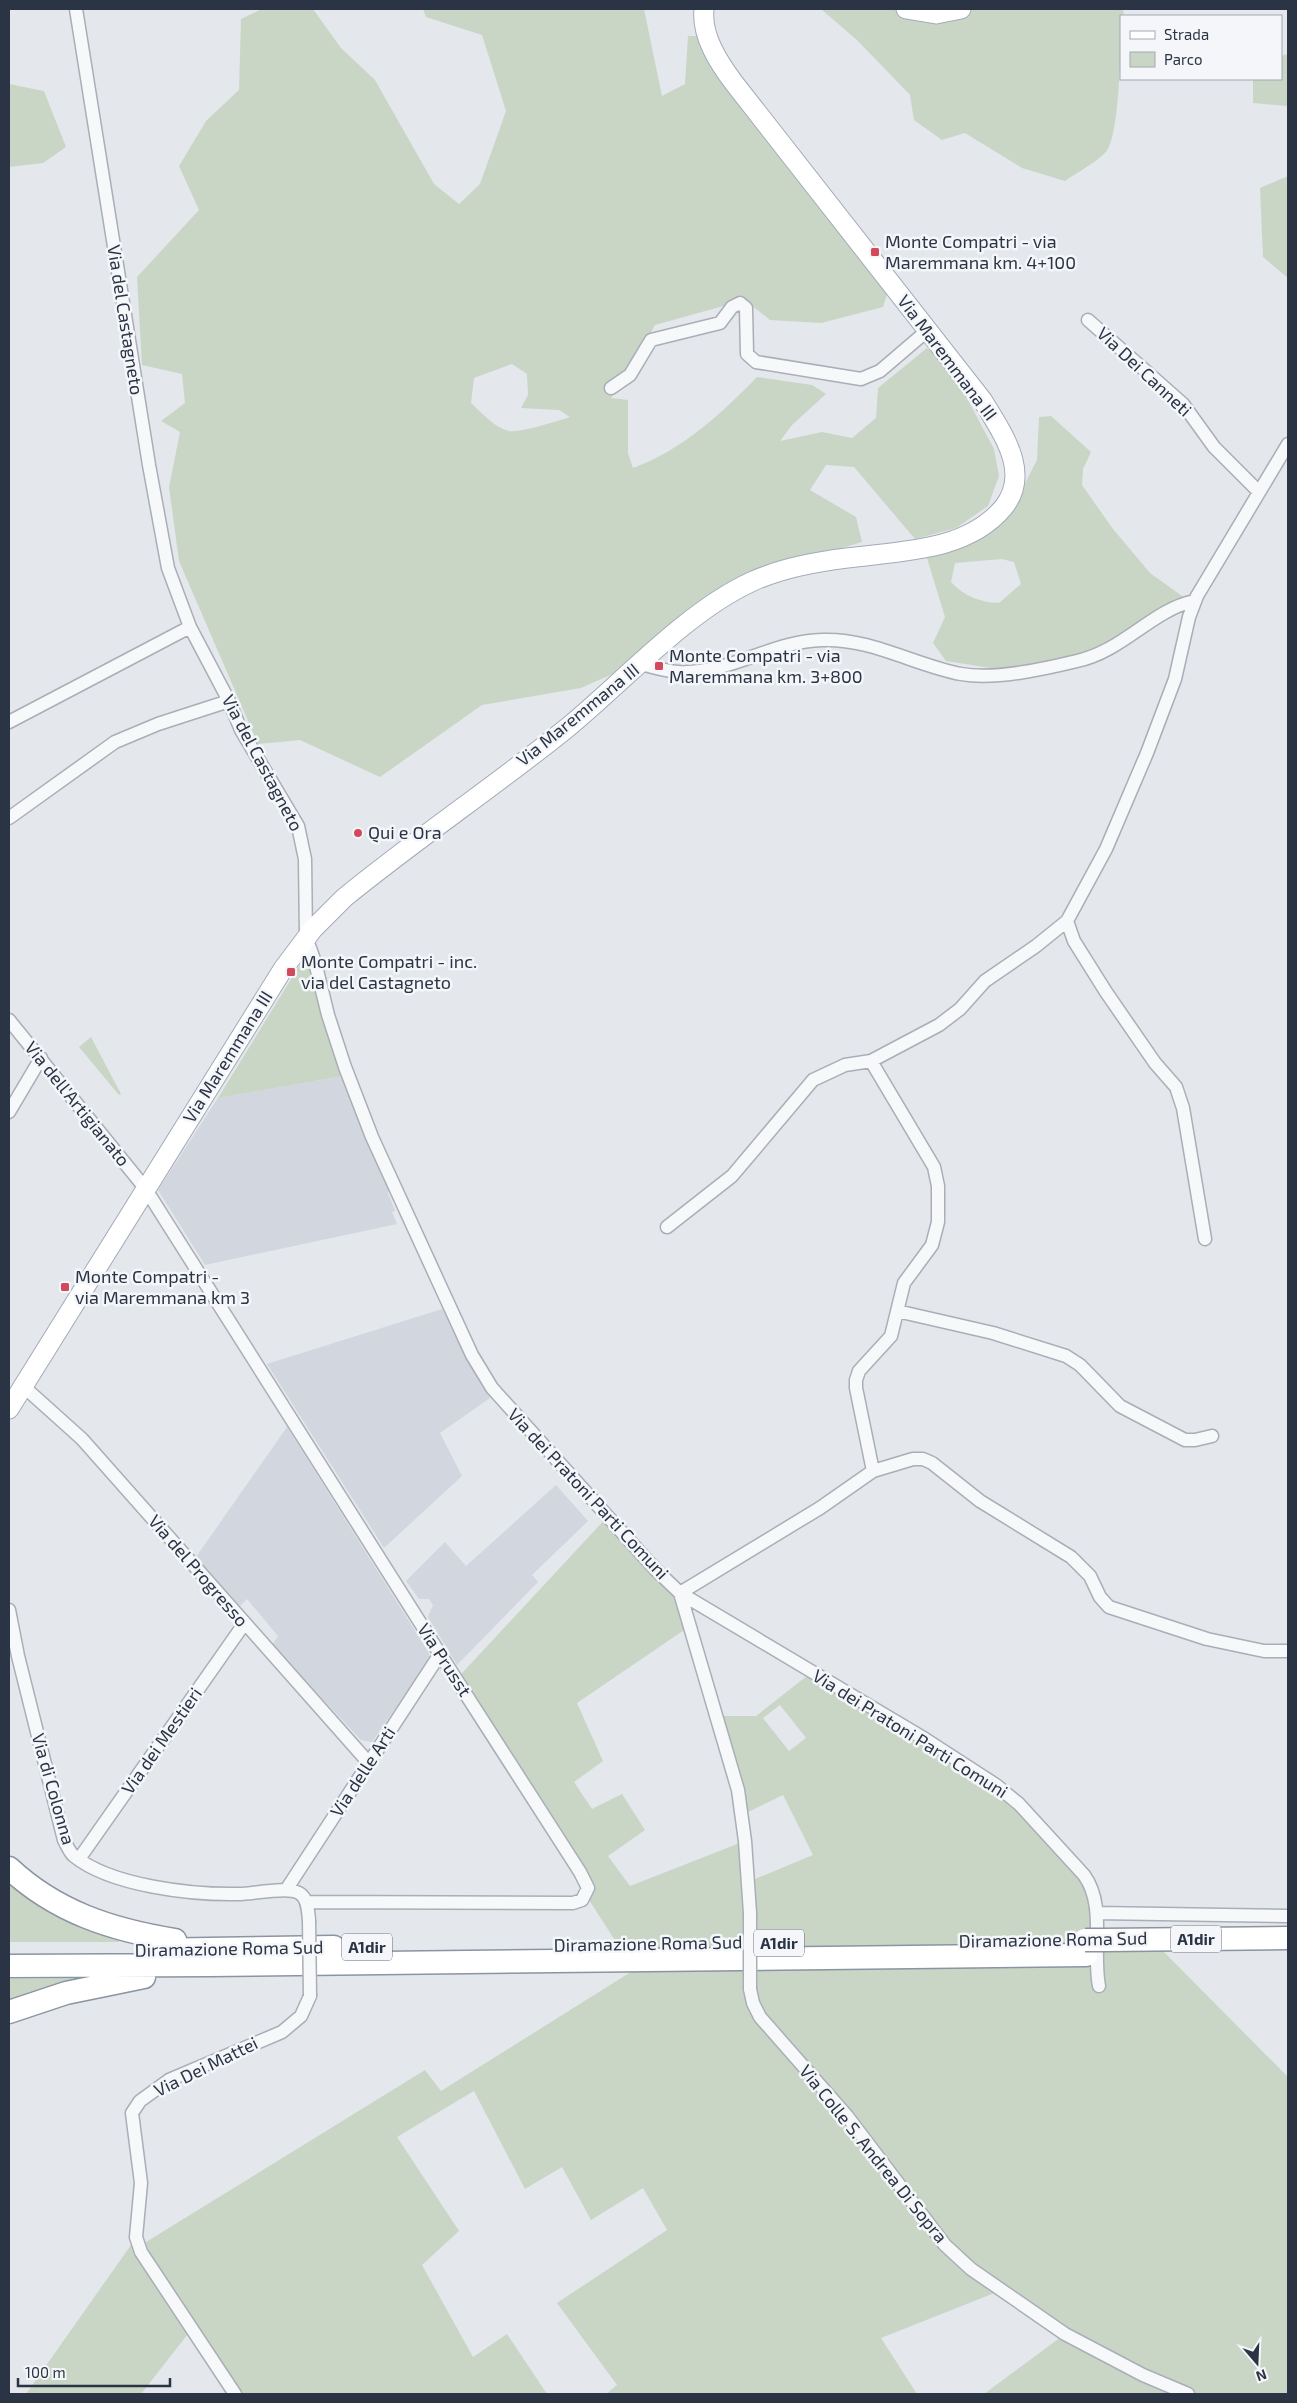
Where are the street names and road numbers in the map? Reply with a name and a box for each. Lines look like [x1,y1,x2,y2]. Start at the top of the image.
street label: Via del Castagneto [103,243,149,396]
street label: Via Maremmana III [893,290,1002,425]
street label: Via Dei Canneti [1093,322,1197,421]
street label: Via Maremmana III [512,658,643,770]
street label: Via del Castagneto [218,690,308,835]
street label: Via Maremmana III [178,986,277,1127]
street label: Via dell'Artigianato [21,1036,135,1170]
street label: Via dei Pratoni Parti Comuni [504,1403,674,1583]
street label: Via del Progresso [144,1510,253,1631]
street label: Via Prusst [413,1619,477,1700]
street label: Via dei Pratoni Parti Comuni [809,1664,1012,1802]
street label: Via dei Mestieri [116,1683,206,1798]
street label: Via delle Arti [325,1722,399,1821]
street label: Via di Colonna [28,1730,80,1847]
street label: Diramazione Roma Sud [958,1926,1148,1952]
road number: A1dir [1171,1926,1221,1952]
street label: Diramazione Roma Sud [553,1930,743,1956]
road number: A1dir [754,1930,804,1956]
road number: A1dir [342,1934,392,1960]
street label: Diramazione Roma Sud [134,1935,324,1961]
street label: Via Dei Mattei [150,2031,261,2101]
street label: Via Colle S. Andrea Di Sopra [795,2060,952,2247]

